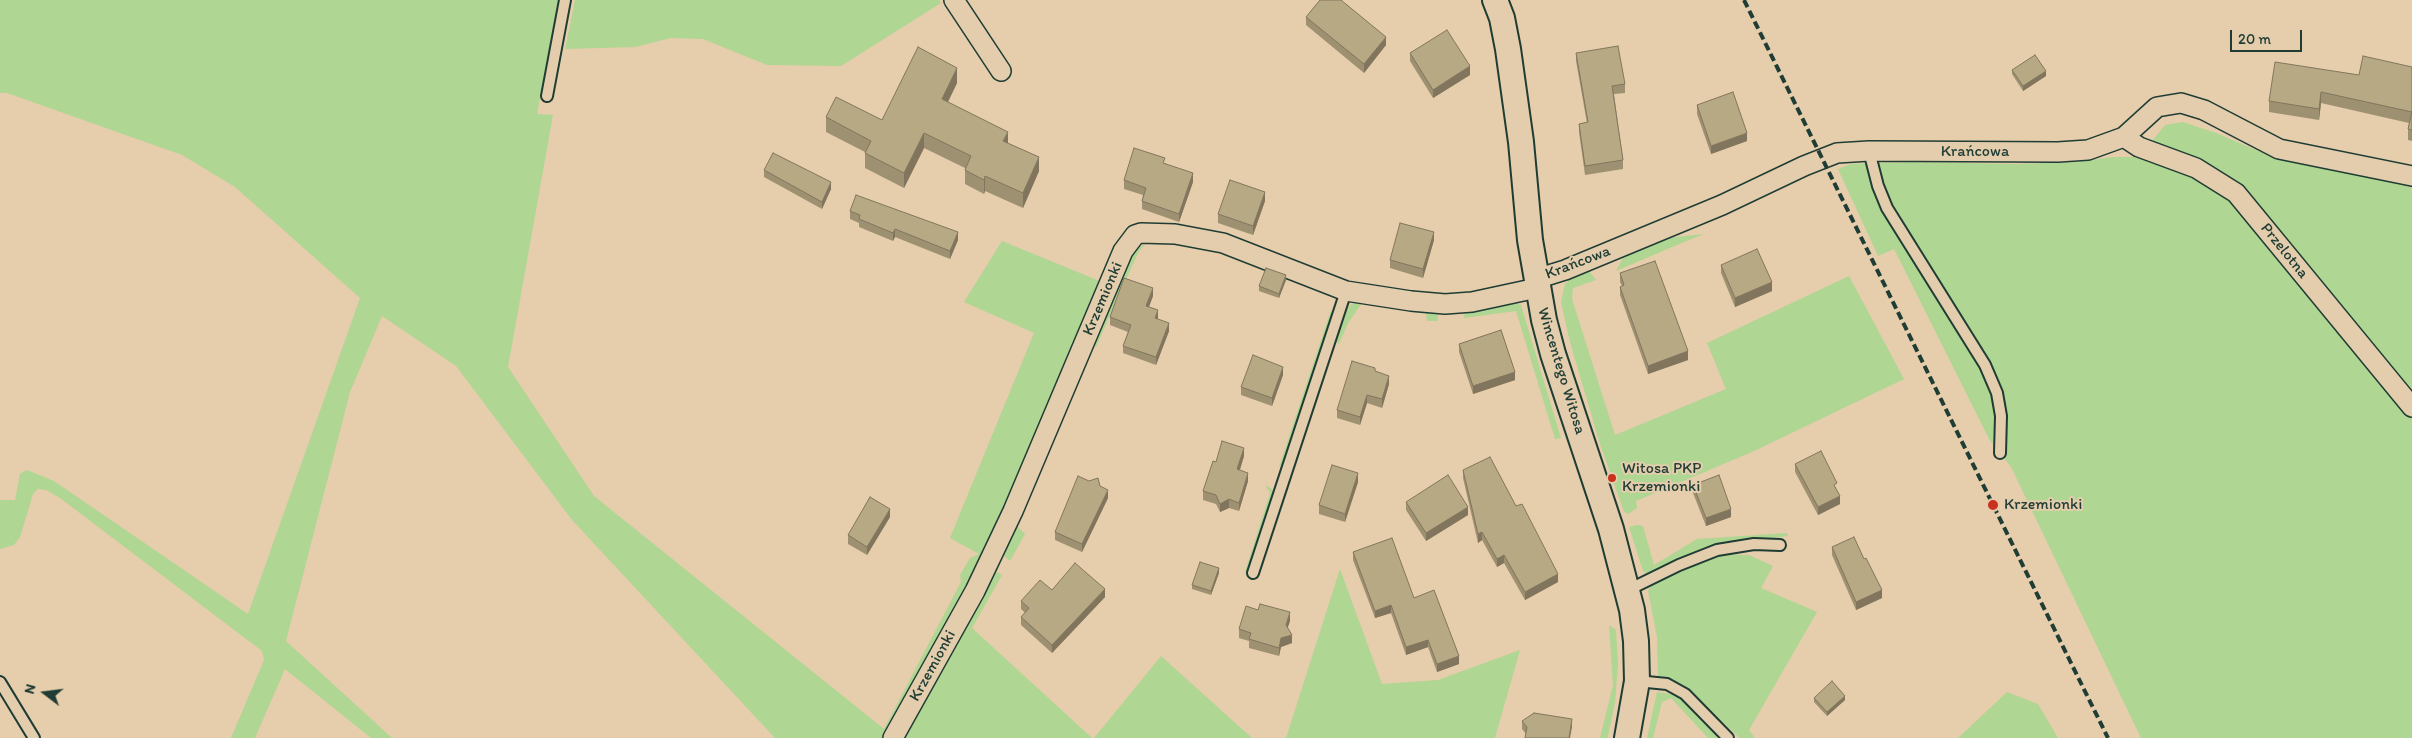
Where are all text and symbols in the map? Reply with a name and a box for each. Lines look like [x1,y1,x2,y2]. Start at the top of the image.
scale bar [2232,20,2304,52]
text: 20 m [2238,30,2271,48]
street label: Krańcowa [1941,142,2009,162]
street label: Przelotna [2256,219,2312,283]
street label: Krańcowa [1543,242,1613,284]
street label: Krzemionki [1079,259,1127,339]
street label: Wincentego Witosa [1533,305,1589,437]
place label: Witosa PKP Krzemionki [1622,459,1701,497]
marker: Witosa PKP Krzemionki [1606,472,1618,484]
place label: Krzemionki [2004,495,2082,515]
marker: Krzemionki [1986,498,2000,512]
street label: Krzemionki [906,627,960,705]
north arrow [20,668,70,718]
text: N [21,682,39,696]

